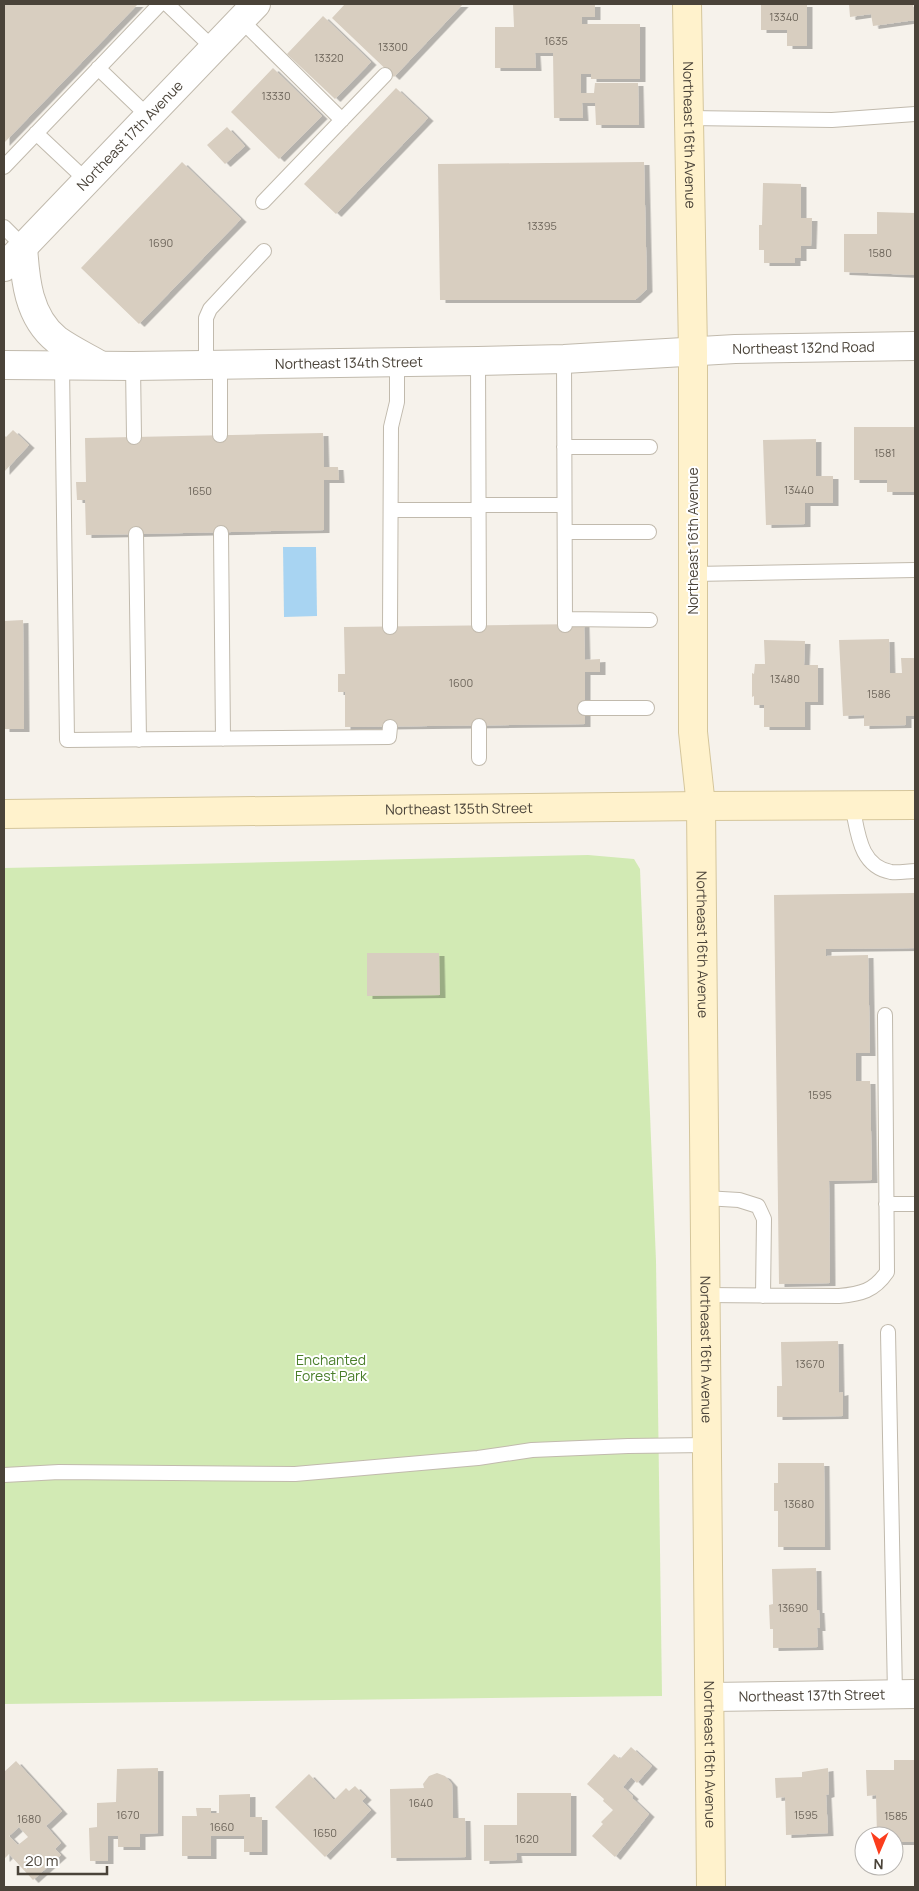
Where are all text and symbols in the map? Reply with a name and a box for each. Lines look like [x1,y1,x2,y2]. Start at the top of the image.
house number: 13340 [769,9,799,24]
house number: 1635 [544,33,568,48]
house number: 13300 [378,39,408,54]
house number: 13320 [314,50,344,65]
street label: Northeast 16th Avenue [679,61,701,209]
street label: Northeast 17th Avenue [72,76,187,194]
house number: 13330 [261,88,291,103]
house number: 13395 [527,218,557,233]
house number: 1690 [149,235,173,250]
house number: 1580 [868,245,892,260]
street label: Northeast 132nd Road [732,337,875,358]
street label: Northeast 134th Street [275,352,423,373]
house number: 1581 [874,445,896,460]
street label: Northeast 16th Avenue [683,467,702,615]
house number: 13440 [784,482,814,497]
house number: 1650 [188,483,212,498]
house number: 13480 [770,671,800,686]
house number: 1600 [449,675,473,690]
house number: 1586 [867,686,891,701]
street label: Northeast 135th Street [385,798,533,819]
street label: Northeast 16th Avenue [693,871,713,1018]
house number: 1595 [808,1087,832,1102]
street label: Northeast 16th Avenue [696,1276,717,1423]
park label: Enchanted Forest Park [295,1350,368,1385]
house number: 13670 [795,1356,825,1371]
house number: 13680 [784,1496,814,1511]
house number: 13690 [778,1600,808,1615]
street label: Northeast 16th Avenue [700,1681,720,1828]
street label: Northeast 137th Street [739,1684,886,1706]
house number: 1640 [409,1795,433,1810]
house number: 1670 [116,1807,140,1822]
house number: 1595 [794,1807,818,1822]
house number: 1585 [884,1808,908,1823]
house number: 1680 [17,1811,41,1826]
house number: 1660 [210,1819,234,1834]
house number: 1650 [313,1825,337,1840]
north arrow [854,1826,904,1876]
house number: 1620 [515,1831,539,1846]
scale bar [18,1844,106,1876]
text: 20 m [25,1850,58,1871]
text: N [873,1855,884,1874]

